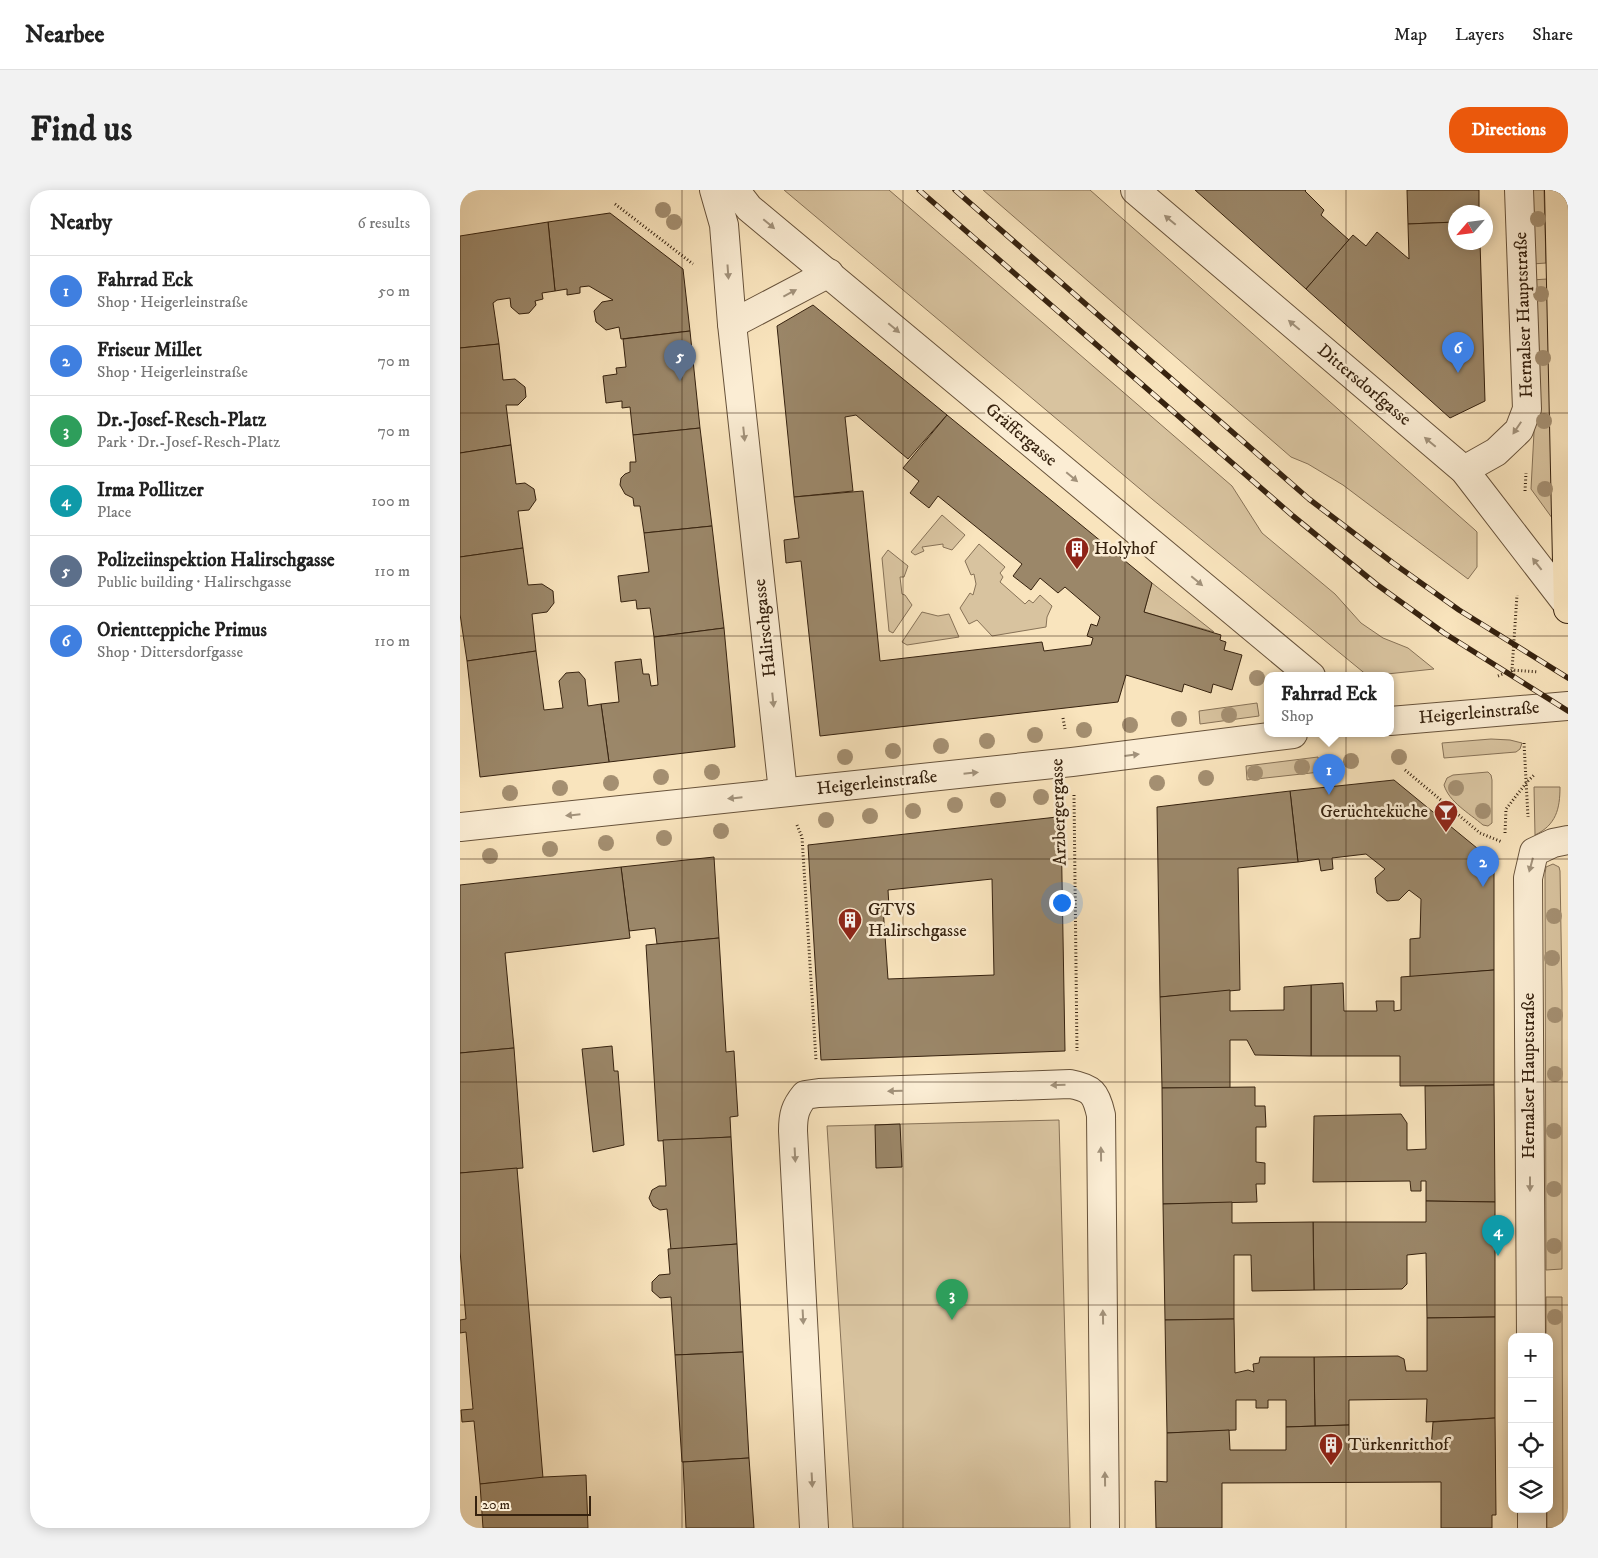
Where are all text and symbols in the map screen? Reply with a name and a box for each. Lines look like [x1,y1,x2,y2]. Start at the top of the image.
text: Nearbee [25,20,104,50]
text: Map [1394,24,1427,46]
text: Layers [1455,24,1504,46]
text: Share [1532,24,1573,46]
button: Directions [1449,107,1568,153]
text: Find us [30,108,132,152]
north arrow [1448,205,1493,250]
text: Nearby [50,210,112,236]
text: 6 results [357,213,410,233]
one-way arrow [1164,214,1177,225]
one-way arrow [762,219,775,230]
street label: Hernalser Hauptstraße [1510,232,1538,398]
one-way arrow [724,265,732,281]
text: Fahrrad Eck [97,269,193,292]
text: 1 [63,281,69,301]
text: 50 m [378,281,410,301]
one-way arrow [783,289,798,297]
text: Shop · Heigerleinstraße [97,292,248,312]
one-way arrow [1288,319,1300,331]
one-way arrow [887,323,900,334]
pin: 6 [1442,332,1474,373]
text: Friseur Millet [97,339,202,362]
street label: Dittersdorfgasse [1313,339,1415,431]
pin: 5 [664,340,696,381]
text: 2 [62,351,70,371]
text: 70 m [378,351,410,371]
text: Shop · Heigerleinstraße [97,362,248,382]
street label: Gräffergasse [981,399,1061,471]
text: Dr.-Josef-Resch-Platz [97,409,266,432]
text: 3 [63,421,69,441]
text: 70 m [378,421,410,441]
one-way arrow [1513,422,1522,435]
one-way arrow [740,426,748,442]
text: Park · Dr.-Josef-Resch-Platz [97,432,280,452]
one-way arrow [1424,436,1437,447]
one-way arrow [1066,472,1079,483]
text: Irma Pollitzer [97,479,204,502]
text: 4 [61,491,71,511]
text: 100 m [372,491,410,511]
text: Place [97,502,131,522]
building icon: Holyhof [1064,536,1090,570]
place label: Holyhof [1094,538,1158,560]
text: Polizeiinspektion Halirschgasse [97,549,335,572]
one-way arrow [1532,557,1542,570]
text: 5 [62,561,70,581]
text: 110 m [374,561,410,581]
text: Public building · Halirschgasse [97,572,291,592]
one-way arrow [1191,576,1204,587]
street label: Halirschgasse [749,578,781,678]
text: Orientteppiche Primus [97,619,267,642]
text: 6 [62,631,70,651]
text: 110 m [374,631,410,651]
text: Shop · Dittersdorfgasse [97,642,243,662]
popup [1264,672,1394,737]
text: Fahrrad Eck [1281,683,1377,706]
one-way arrow [769,692,777,708]
street label: Heigerleinstraße [1418,697,1540,729]
text: Shop [1281,706,1314,726]
one-way arrow [1125,751,1141,759]
pin: 1 [1313,754,1345,795]
street label: Arzbergergasse [1046,758,1072,866]
street label: Heigerleinstraße [816,766,938,800]
one-way arrow [963,769,979,777]
one-way arrow [726,794,742,802]
bar icon: Gerüchteküche [1433,799,1459,833]
place label: Gerüchteküche [1320,801,1428,823]
one-way arrow [565,811,581,819]
pin: 2 [1467,846,1499,887]
one-way arrow [1527,857,1535,872]
your location [1049,890,1075,916]
place label: GTVS Halirschgasse [868,899,967,942]
building icon: GTVS Halirschgasse [837,907,863,941]
street label: Hernalser Hauptstraße [1518,993,1540,1159]
one-way arrow [1050,1081,1066,1089]
one-way arrow [887,1087,903,1095]
one-way arrow [1097,1146,1105,1162]
one-way arrow [791,1147,799,1163]
one-way arrow [1526,1176,1534,1192]
pin: 4 [1482,1215,1514,1256]
pin: 3 [936,1279,968,1320]
one-way arrow [1099,1309,1107,1325]
one-way arrow [800,1310,808,1326]
map controls [1508,1333,1553,1513]
button: + [1508,1333,1553,1378]
button: − [1508,1378,1553,1423]
button: locate [1508,1423,1553,1468]
building icon: Türkenritthof [1318,1432,1344,1466]
place label: Türkenritthof [1348,1434,1452,1456]
button: layers [1508,1468,1553,1513]
one-way arrow [1100,1471,1108,1487]
one-way arrow [808,1472,816,1488]
scale bar [475,1493,591,1516]
text: 20 m [482,1496,510,1514]

